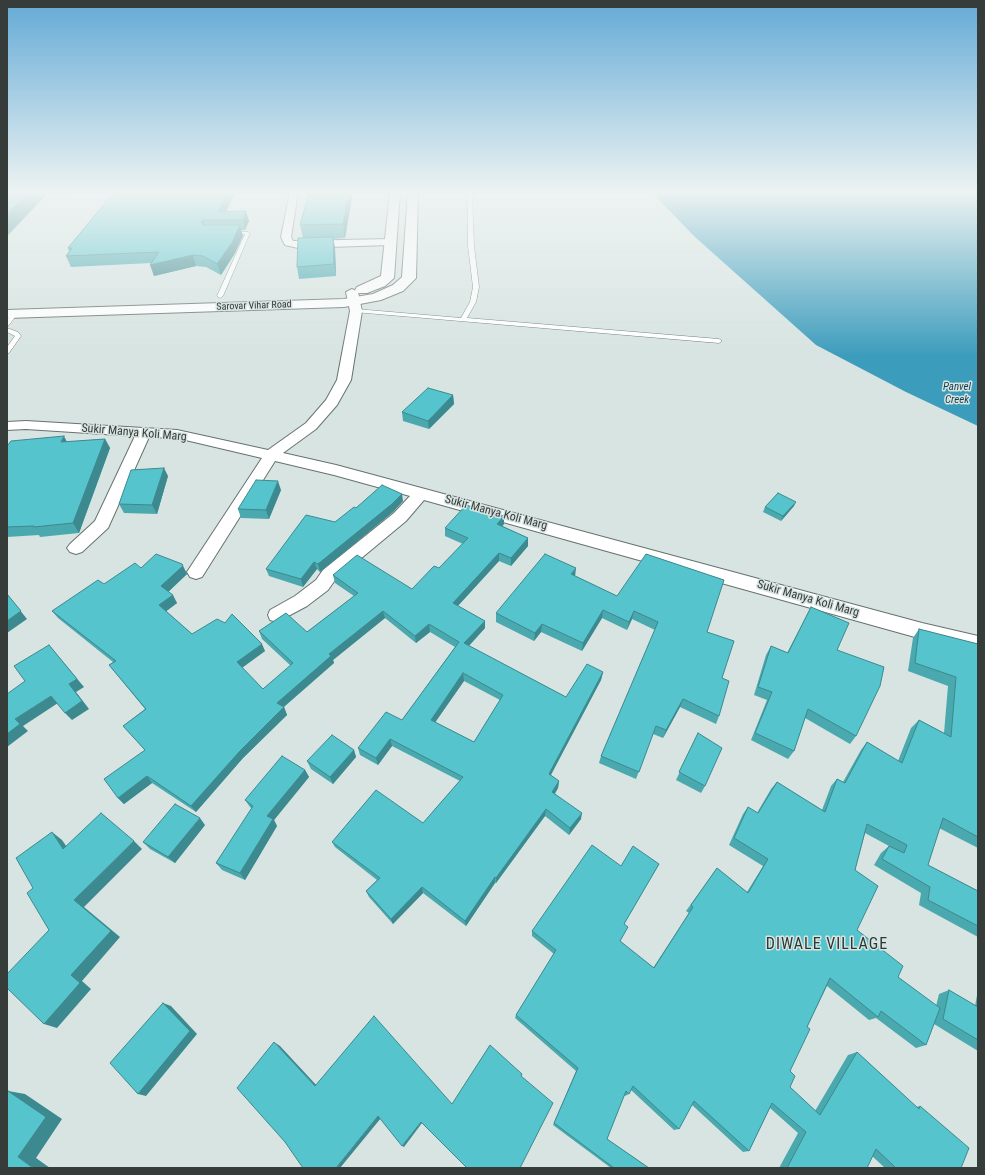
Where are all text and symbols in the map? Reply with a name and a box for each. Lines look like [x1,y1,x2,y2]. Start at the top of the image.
street label: Sarovar Vihar Road [216,299,292,313]
water label: Panvel Creek [943,380,971,406]
street label: Sukir Manya Koli Marg [81,421,187,445]
street label: Sukir Manya Koli Marg [443,492,549,534]
street label: Sukir Manya Koli Marg [755,578,861,620]
district label: DIWALE VILLAGE [766,935,888,955]

